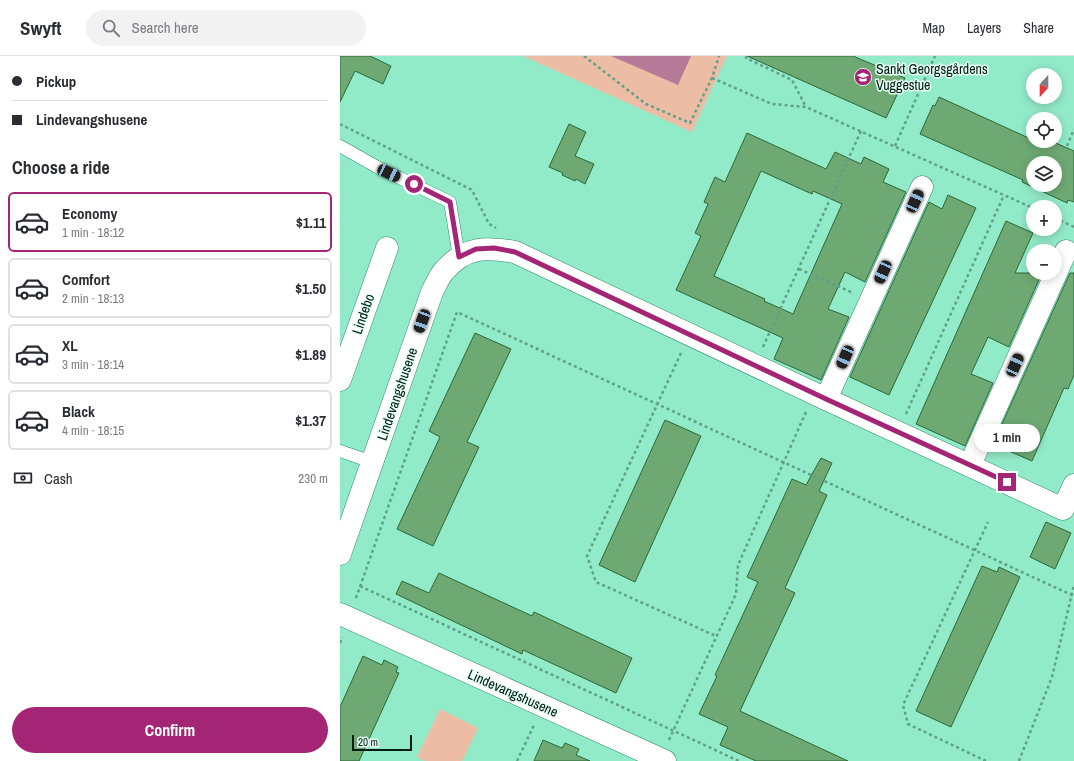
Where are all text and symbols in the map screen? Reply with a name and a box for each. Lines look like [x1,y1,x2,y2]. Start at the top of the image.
search box [86,10,366,46]
text: Swyft [20,15,62,41]
icon: search [100,17,122,39]
text: Search here [132,17,199,38]
text: Map [923,19,945,37]
text: Layers [967,19,1001,37]
text: Share [1023,19,1054,37]
place label: Sankt Georgsgårdens Vuggestue [876,60,988,94]
school or university icon: Sankt Georgsgårdens Vuggestue [853,67,873,87]
north arrow [1026,68,1062,104]
map controls [1026,68,1062,280]
text: Pickup [36,71,76,92]
text: Lindevangshusene [36,109,147,130]
button: locate [1026,112,1062,148]
text: Choose a ride [12,155,110,180]
button: layers [1026,156,1062,192]
car [376,162,402,184]
route start [405,175,423,193]
car [905,188,925,214]
button: + [1026,200,1062,236]
text: Economy [62,203,117,224]
icon: car [14,204,50,240]
text: $1.11 [296,212,326,233]
text: 1 min · 18:12 [62,224,124,241]
button: − [1026,244,1062,280]
car [873,259,893,285]
text: Comfort [62,269,110,290]
icon: car [14,270,50,306]
text: $1.50 [295,278,326,299]
text: 2 min · 18:13 [62,290,124,307]
street label: Lindebo [348,291,378,337]
car [412,308,432,334]
text: XL [62,335,78,356]
icon: car [14,336,50,372]
text: $1.89 [295,344,326,365]
car [835,344,855,370]
street label: Lindevangshusene [373,345,421,443]
car [1005,352,1025,378]
text: 3 min · 18:14 [62,356,124,373]
text: Black [62,401,95,422]
icon: car [14,402,50,438]
text: $1.37 [295,410,326,431]
text: 4 min · 18:15 [62,422,124,439]
callout: 1 min [974,424,1040,452]
text: 1 min [993,429,1021,446]
icon: cash [12,467,34,489]
text: Cash [44,468,73,489]
text: 230 m [298,470,328,487]
route end [998,473,1016,491]
street label: Lindevangshusene [465,665,561,721]
button: Confirm [12,707,328,753]
scale bar [352,733,412,752]
text: 20 m [358,735,378,749]

